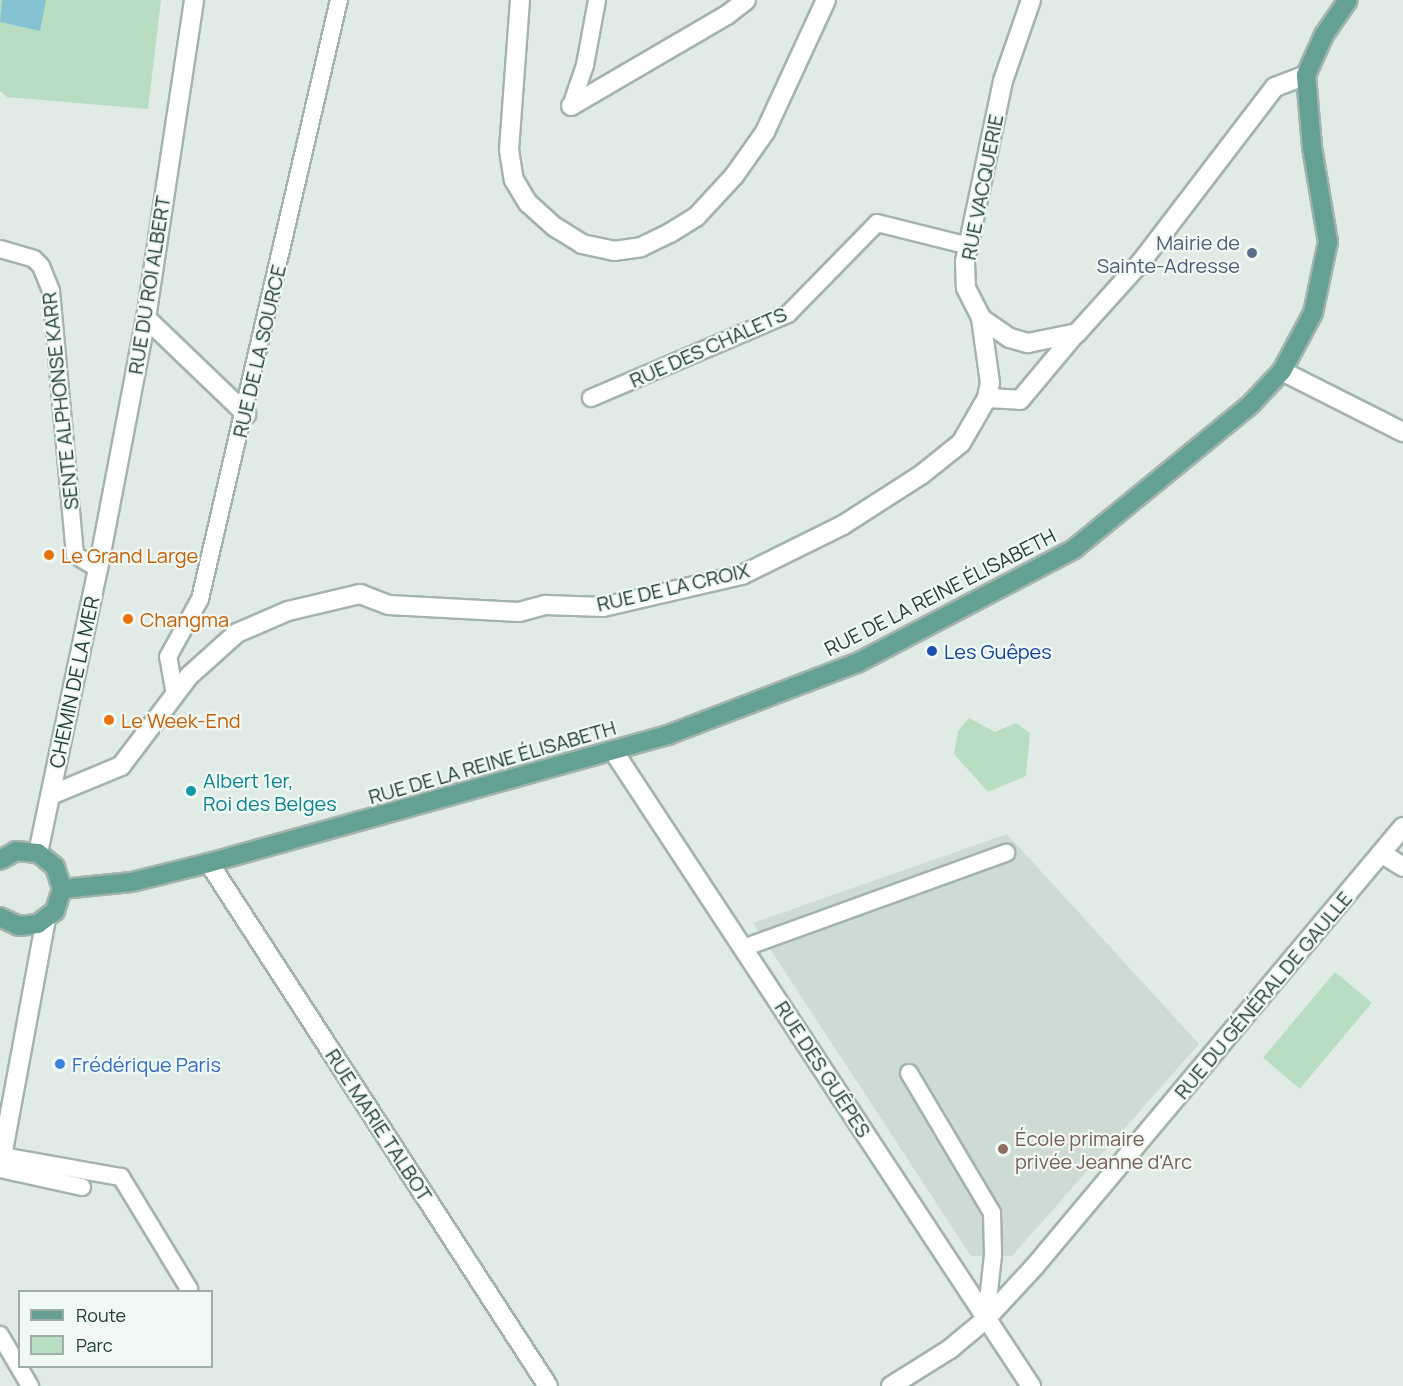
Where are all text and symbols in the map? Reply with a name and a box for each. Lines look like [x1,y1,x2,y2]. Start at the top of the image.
street label: RUE VACQUERIE [956,112,1008,262]
street label: RUE DU ROI ALBERT [123,194,175,376]
place label: Mairie de Sainte-Adresse [1097,230,1240,277]
marker: Mairie de Sainte-Adresse [1245,246,1259,260]
street label: RUE DE LA SOURCE [227,262,291,440]
street label: SENTE ALPHONSE KARR [37,291,83,511]
street label: RUE DES CHALETS [626,302,790,392]
street label: RUE DE LA REINE ÉLISABETH [820,523,1060,661]
place label: Le Grand Large [61,543,198,567]
marker: Le Grand Large [42,548,56,562]
street label: RUE DE LA CROIX [594,558,752,616]
street label: CHEMIN DE LA MER [44,594,104,770]
place label: Changma [140,607,229,631]
marker: Changma [121,612,135,626]
place label: Les Guêpes [944,639,1052,663]
marker: Les Guêpes [925,644,939,658]
place label: Le Week-End [121,708,241,732]
marker: Le Week-End [102,713,116,727]
street label: RUE DE LA REINE ÉLISABETH [366,715,618,809]
place label: Albert 1er, Roi des Belges [203,768,337,815]
marker: Albert 1er, Roi des Belges [184,784,198,798]
street label: RUE DU GÉNÉRAL DE GAULLE [1169,886,1357,1104]
street label: RUE DES GUÊPES [770,996,876,1142]
street label: RUE MARIE TALBOT [321,1044,437,1206]
place label: Frédérique Paris [72,1052,221,1076]
marker: Frédérique Paris [53,1057,67,1071]
place label: École primaire privée Jeanne d'Arc [1015,1126,1192,1173]
marker: École primaire privée Jeanne d'Arc [996,1142,1010,1156]
legend [18,1290,213,1368]
text: Route [76,1303,126,1327]
text: Parc [76,1333,113,1357]

